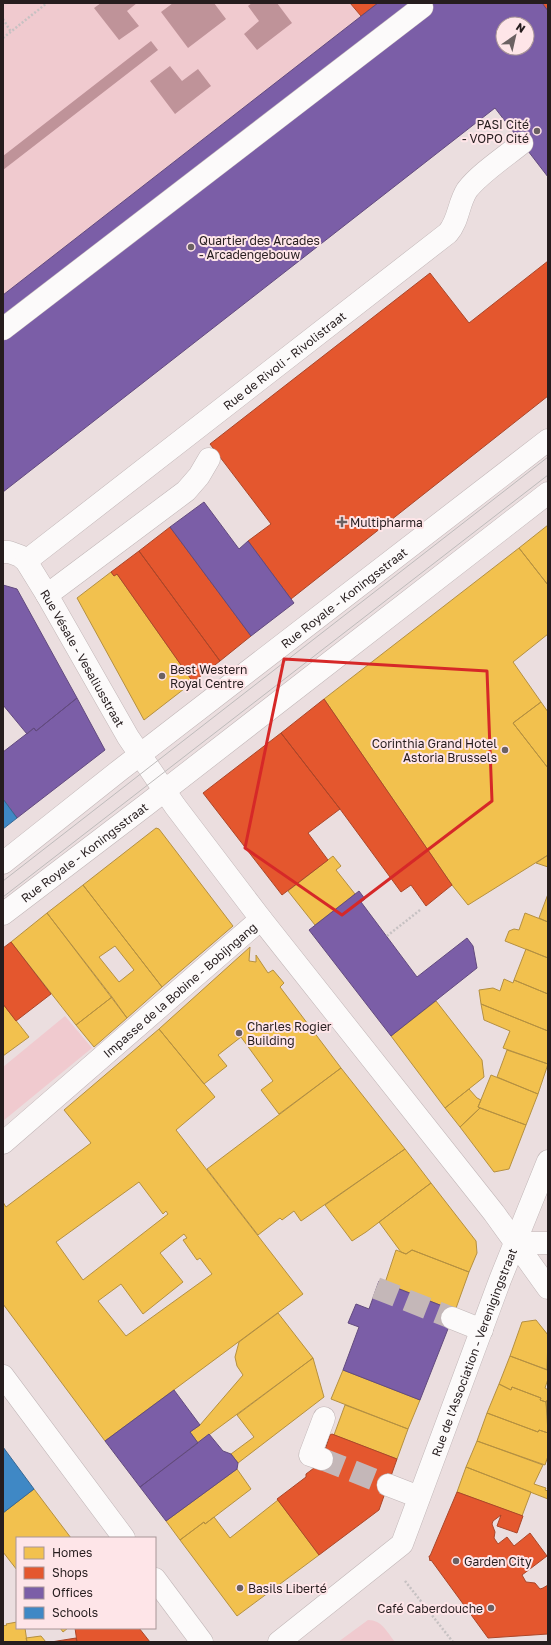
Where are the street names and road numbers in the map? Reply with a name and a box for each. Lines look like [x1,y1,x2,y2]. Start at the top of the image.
street label: Rue de Rivoli - Rivolistraat [220,308,349,413]
street label: Rue Royale - Koningsstraat [278,544,410,651]
street label: Rue Vésale - Vesaliusstraat [38,586,128,730]
street label: Rue Royale - Koningsstraat [18,799,151,905]
street label: Impasse de la Bobine - Bobijngang [100,919,260,1060]
street label: Rue de l'Association - Verenigingstraat [428,1246,520,1458]

